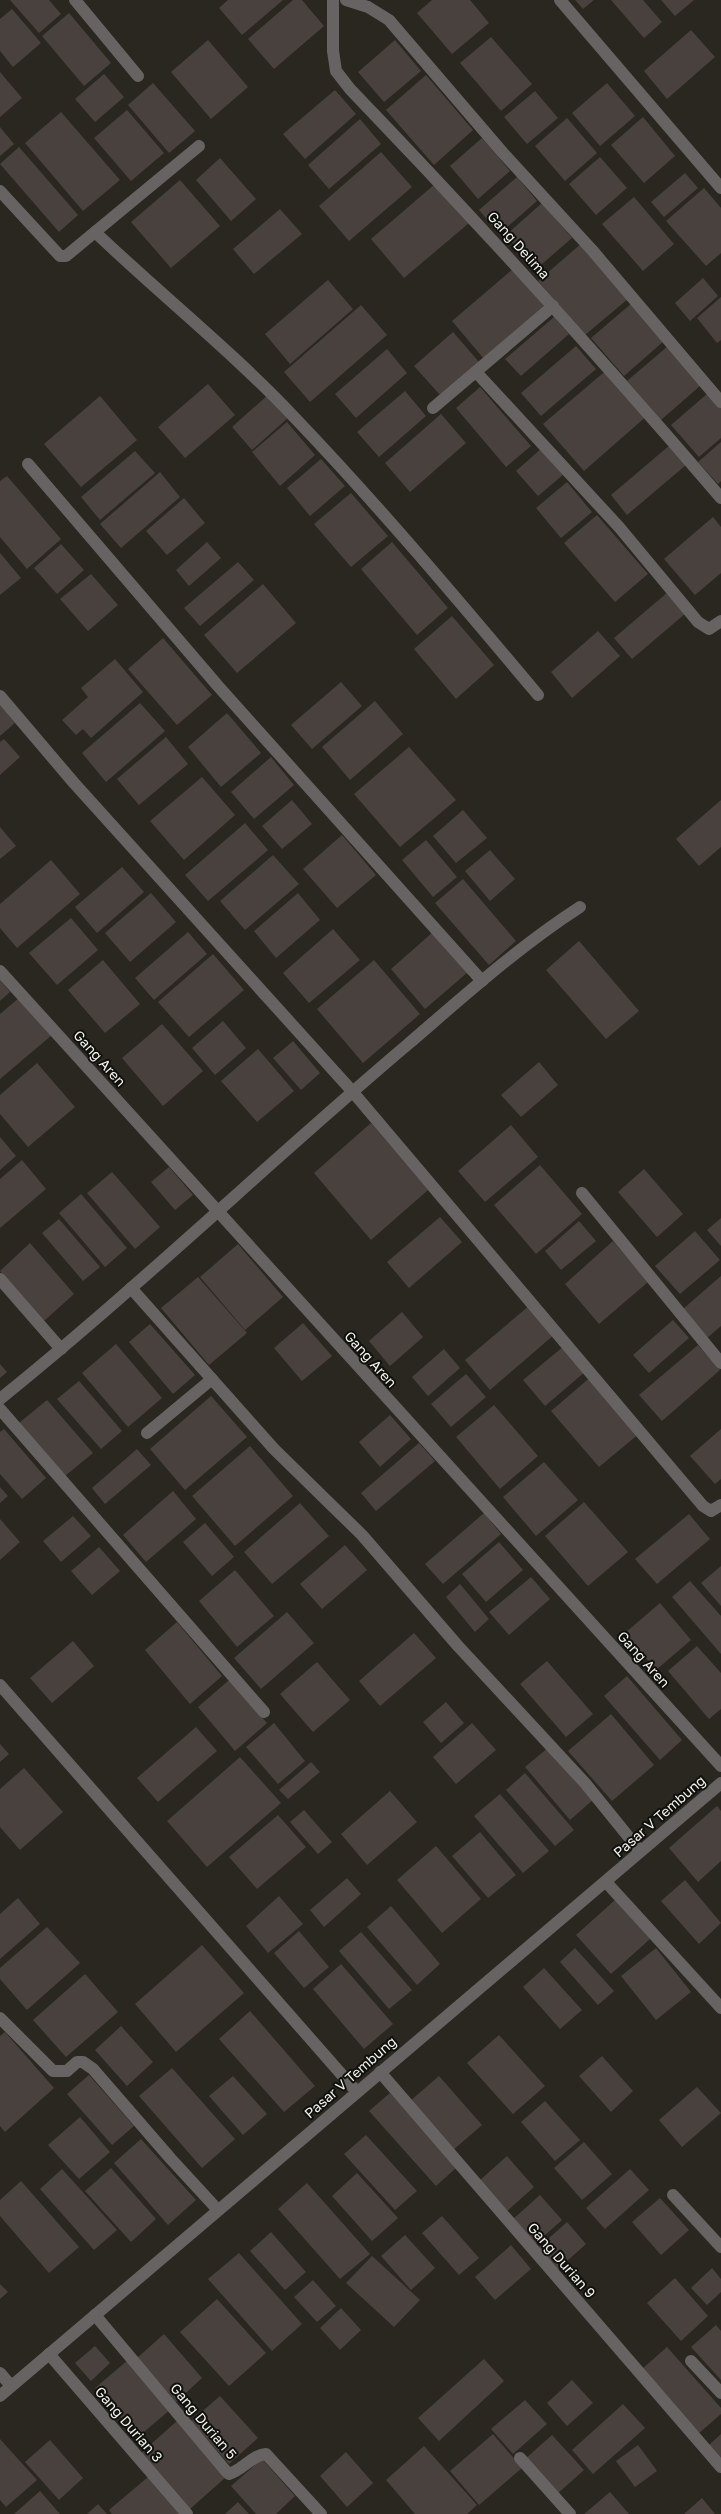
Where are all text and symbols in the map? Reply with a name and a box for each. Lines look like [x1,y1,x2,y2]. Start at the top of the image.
street label: Gang Delima [484,208,554,282]
street label: Gang Aren [70,1026,130,1090]
street label: Gang Aren [341,1327,401,1391]
street label: Gang Aren [614,1627,674,1691]
street label: Pasar V Tembung [610,1771,708,1861]
street label: Pasar V Tembung [301,2032,399,2122]
street label: Gang Durian 9 [525,2219,599,2301]
street label: Gang Durian 5 [167,2379,241,2463]
street label: Gang Durian 3 [92,2383,166,2465]

